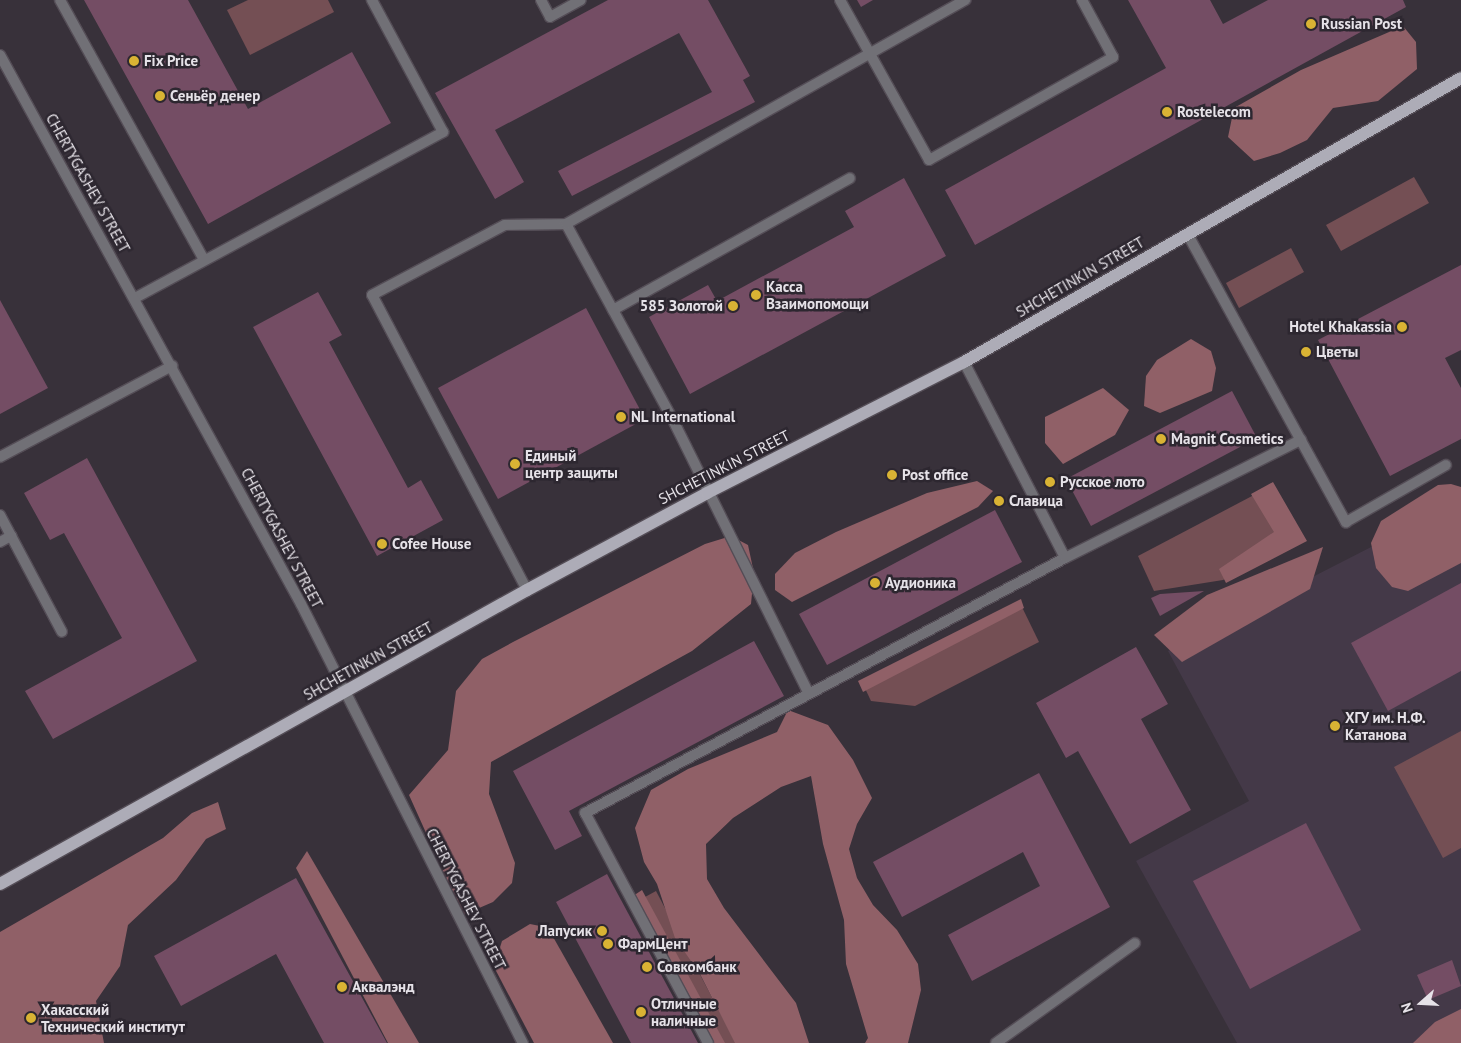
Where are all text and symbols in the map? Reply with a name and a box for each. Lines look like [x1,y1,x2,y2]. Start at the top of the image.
place label: Russian Post [1321,15,1402,33]
marker: Russian Post [1305,18,1317,30]
place label: Fix Price [144,52,199,70]
marker: Fix Price [128,55,140,67]
place label: Сеньёр денер [170,87,260,105]
marker: Сеньёр денер [154,90,166,102]
place label: Rostelecom [1177,103,1251,121]
marker: Rostelecom [1161,106,1173,118]
street label: CHERTYGASHEV STREET [42,110,134,256]
street label: SHCHETINKIN STREET [1013,233,1147,321]
place label: Касса Взаимопомощи [766,277,869,312]
marker: Касса Взаимопомощи [750,289,762,301]
place label: 585 Золотой [640,297,723,315]
marker: 585 Золотой [727,300,739,312]
place label: Hotel Khakassia [1289,318,1392,336]
marker: Hotel Khakassia [1396,321,1408,333]
place label: Цветы [1316,343,1358,361]
marker: Цветы [1300,346,1312,358]
place label: NL International [631,408,736,426]
marker: NL International [615,411,627,423]
street label: SHCHETINKIN STREET [655,426,793,508]
place label: Magnit Cosmetics [1171,430,1284,448]
marker: Magnit Cosmetics [1155,433,1167,445]
place label: Единый центр защиты [525,446,618,481]
marker: Единый центр защиты [509,458,521,470]
street label: CHERTYGASHEV STREET [237,465,327,611]
place label: Post office [902,466,968,484]
marker: Post office [886,469,898,481]
place label: Русское лото [1060,473,1145,491]
marker: Русское лото [1044,476,1056,488]
place label: Славица [1009,492,1063,510]
marker: Славица [993,495,1005,507]
place label: Cofee House [392,535,471,553]
marker: Cofee House [376,538,388,550]
place label: Аудионика [885,574,956,592]
marker: Аудионика [869,577,881,589]
street label: SHCHETINKIN STREET [300,618,436,704]
place label: ХГУ им. Н.Ф. Катанова [1345,708,1427,743]
marker: ХГУ им. Н.Ф. Катанова [1329,720,1341,732]
street label: CHERTYGASHEV STREET [422,825,510,973]
place label: Лапусик [538,922,592,940]
marker: Лапусик [596,925,608,937]
place label: ФармЦент [618,935,687,953]
marker: ФармЦент [602,938,614,950]
place label: Совкомбанк [657,958,737,976]
marker: Совкомбанк [641,961,653,973]
place label: Аквалэнд [352,978,415,996]
north arrow [1396,978,1446,1028]
marker: Аквалэнд [336,981,348,993]
place label: Отличные наличные [651,994,717,1029]
place label: Хакасский Технический институт [41,1000,185,1035]
text: N [1397,1001,1417,1015]
marker: Отличные наличные [635,1006,647,1018]
marker: Хакасский Технический институт [25,1012,37,1024]

